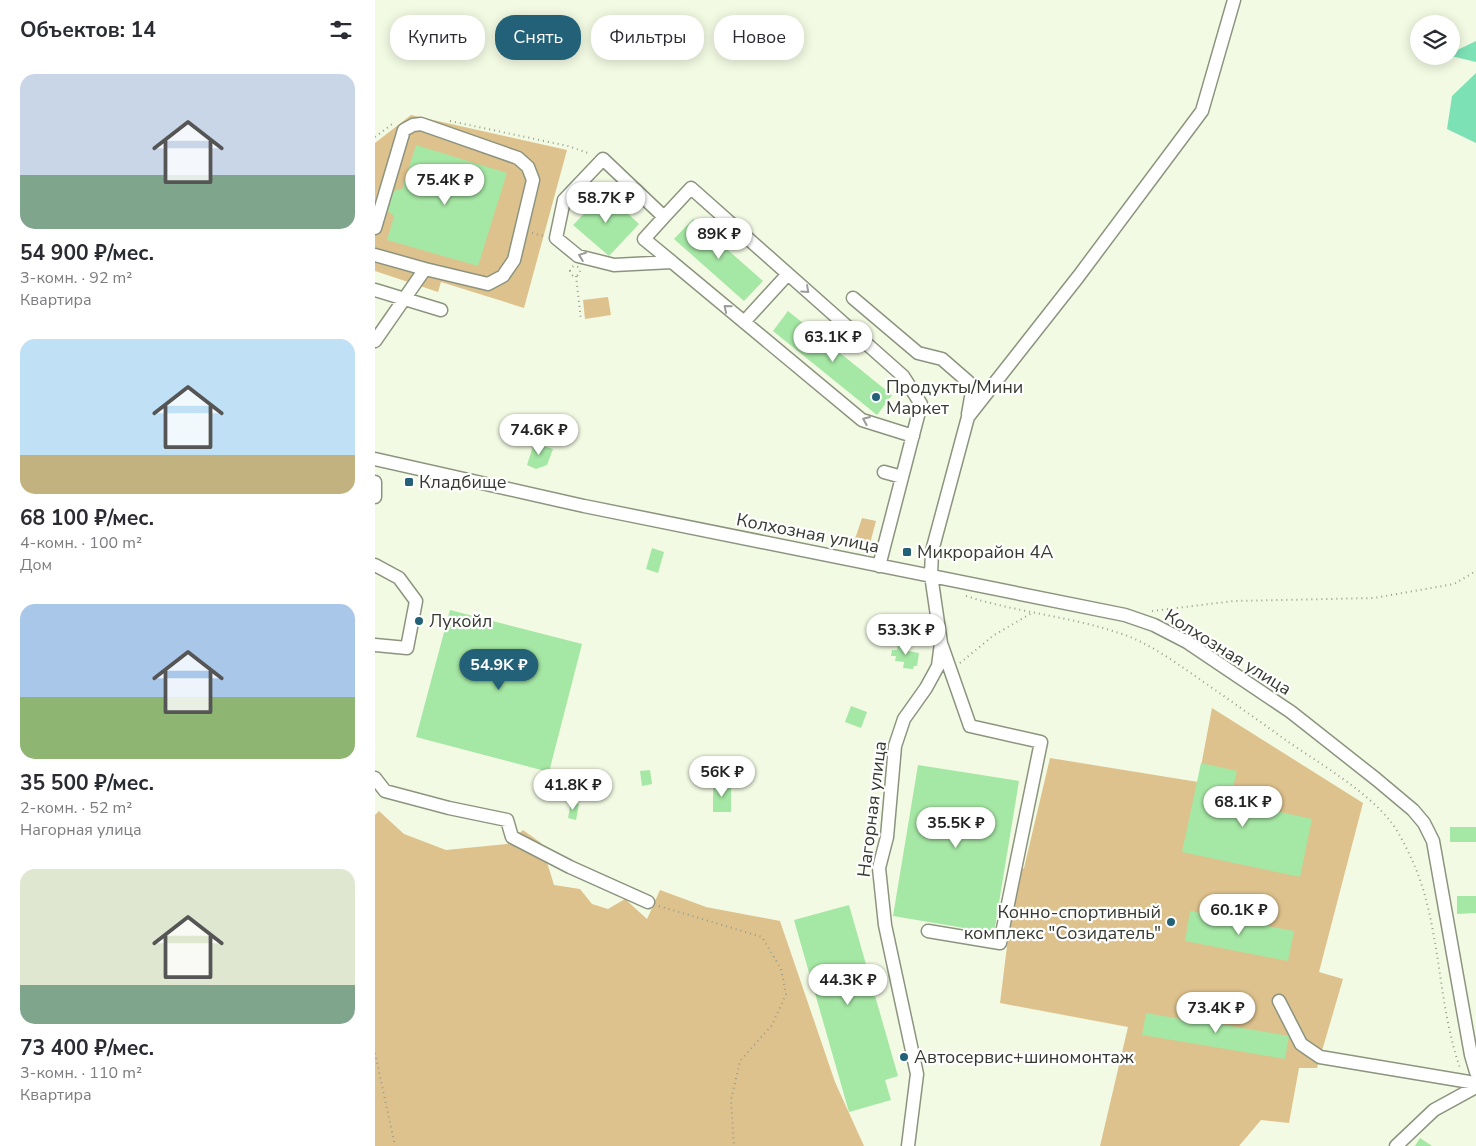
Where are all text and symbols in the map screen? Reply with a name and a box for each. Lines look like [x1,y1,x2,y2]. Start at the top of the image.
chip: Купить [390,15,485,60]
chip: Снять [495,15,581,60]
chip: Фильтры [591,15,704,60]
chip: Новое [714,15,804,60]
map controls [1410,15,1460,65]
button: layers [1410,15,1460,65]
text: Объектов: 14 [20,16,156,44]
icon: filters [327,16,355,44]
icon: home [143,107,233,197]
pin: 75.4K ₽ [399,164,491,206]
text: 75.4K ₽ [416,169,474,191]
pin: 58.7K ₽ [560,182,652,224]
text: 58.7K ₽ [577,187,635,209]
pin: 89K ₽ [684,218,754,260]
text: 89K ₽ [697,223,741,245]
text: 54 900 ₽/мес. [20,239,154,267]
one-way arrow [578,252,587,262]
text: 3-комн. · 92 m² [20,267,132,289]
one-way arrow [801,284,810,293]
text: Квартира [20,289,92,311]
one-way arrow [723,304,732,313]
pin: 63.1K ₽ [787,320,879,363]
text: 63.1K ₽ [804,326,862,348]
icon: home [143,372,233,462]
place label: Продукты/Мини Маркет [886,375,1023,420]
marker: Продукты/Мини Маркет [870,391,882,403]
pin: 74.6K ₽ [493,414,585,456]
one-way arrow [862,416,871,427]
text: 74.6K ₽ [510,419,568,441]
place label: Кладбище [419,470,507,494]
marker: Кладбище [403,476,415,488]
text: 68 100 ₽/мес. [20,504,154,532]
street label: Колхозная улица [734,507,882,559]
text: 4-комн. · 100 m² [20,532,142,554]
place label: Микрорайон 4А [917,540,1053,564]
marker: Микрорайон 4А [901,546,913,558]
text: Дом [20,554,52,576]
street label: Колхозная улица [1160,603,1296,701]
place label: Лукойл [429,609,492,633]
pin: 53.3K ₽ [860,614,952,656]
marker: Лукойл [413,615,425,627]
text: 53.3K ₽ [877,619,935,641]
icon: home [143,637,233,727]
pin: 54.9K ₽ [453,648,545,691]
text: 54.9K ₽ [470,654,528,676]
street label: Нагорная улица [852,740,892,878]
pin: 56K ₽ [687,756,757,798]
text: 56K ₽ [700,761,744,783]
pin: 41.8K ₽ [527,768,619,811]
text: 35 500 ₽/мес. [20,769,154,797]
text: 41.8K ₽ [544,774,602,796]
pin: 68.1K ₽ [1197,786,1289,828]
text: 68.1K ₽ [1214,791,1272,813]
text: 2-комн. · 52 m² [20,797,132,819]
pin: 35.5K ₽ [910,806,1002,849]
text: 35.5K ₽ [927,812,985,834]
text: Нагорная улица [20,819,142,841]
pin: 60.1K ₽ [1193,894,1285,936]
text: 60.1K ₽ [1210,899,1268,921]
place label: Конно-спортивный комплекс "Созидатель" [964,900,1161,945]
icon: home [143,902,233,992]
marker: Конно-спортивный комплекс "Созидатель" [1165,916,1177,928]
pin: 44.3K ₽ [802,964,894,1006]
text: 44.3K ₽ [819,969,877,991]
pin: 73.4K ₽ [1170,992,1262,1034]
text: 73.4K ₽ [1187,997,1245,1019]
text: 73 400 ₽/мес. [20,1034,154,1062]
place label: Автосервис+шиномонтаж [914,1045,1135,1069]
marker: Автосервис+шиномонтаж [898,1051,910,1063]
text: 3-комн. · 110 m² [20,1062,142,1084]
text: Квартира [20,1084,92,1106]

